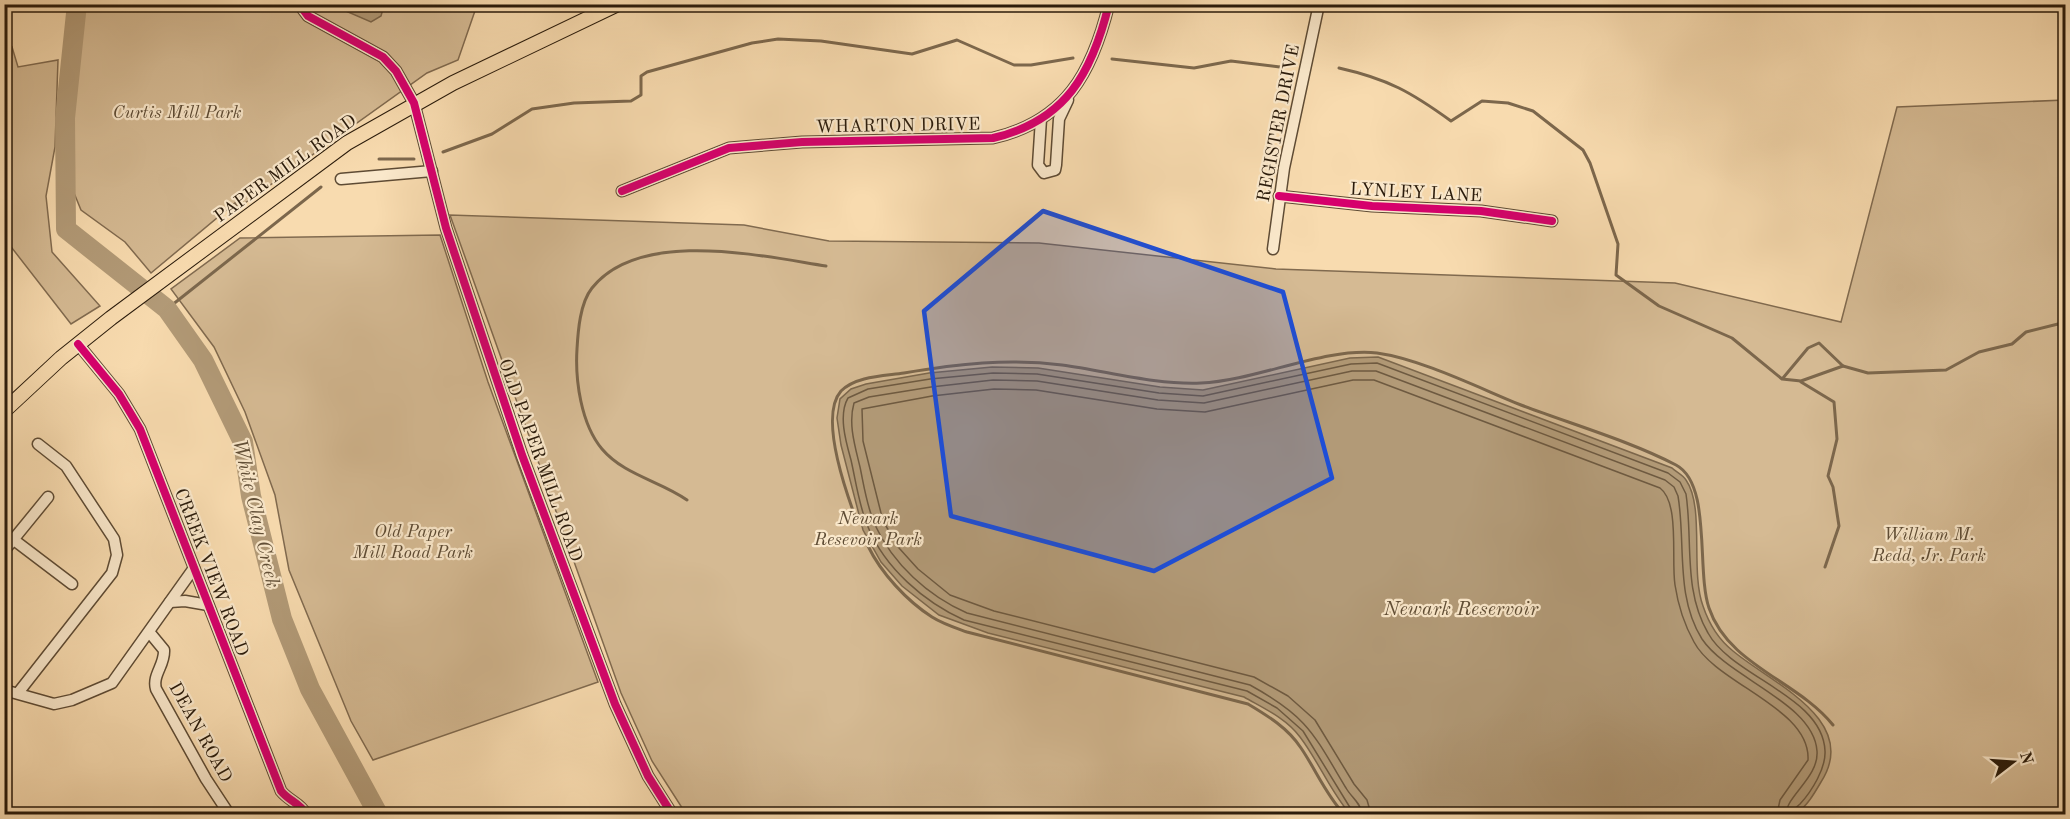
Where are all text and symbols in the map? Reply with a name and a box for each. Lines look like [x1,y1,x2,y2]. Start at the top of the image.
street label: REGISTER DRIVE [1255,43,1303,203]
park label: Curtis Mill Park [112,104,242,122]
street label: PAPER MILL ROAD [211,111,360,226]
street label: WHARTON DRIVE [815,116,981,136]
street label: LYNLEY LANE [1349,181,1483,205]
street label: OLD PAPER MILL ROAD [495,356,585,564]
water label: White Clay Creek [228,437,282,590]
street label: CREEK VIEW ROAD [171,486,251,659]
park label: Newark Resevoir Park [813,510,922,549]
park label: Old Paper Mill Road Park [352,523,473,562]
park label: William M. Redd, Jr. Park [1871,526,1986,565]
water label: Newark Reservoir [1383,600,1539,620]
street label: DEAN ROAD [165,679,235,786]
north arrow [1983,732,2043,792]
text: N [2016,750,2035,767]

